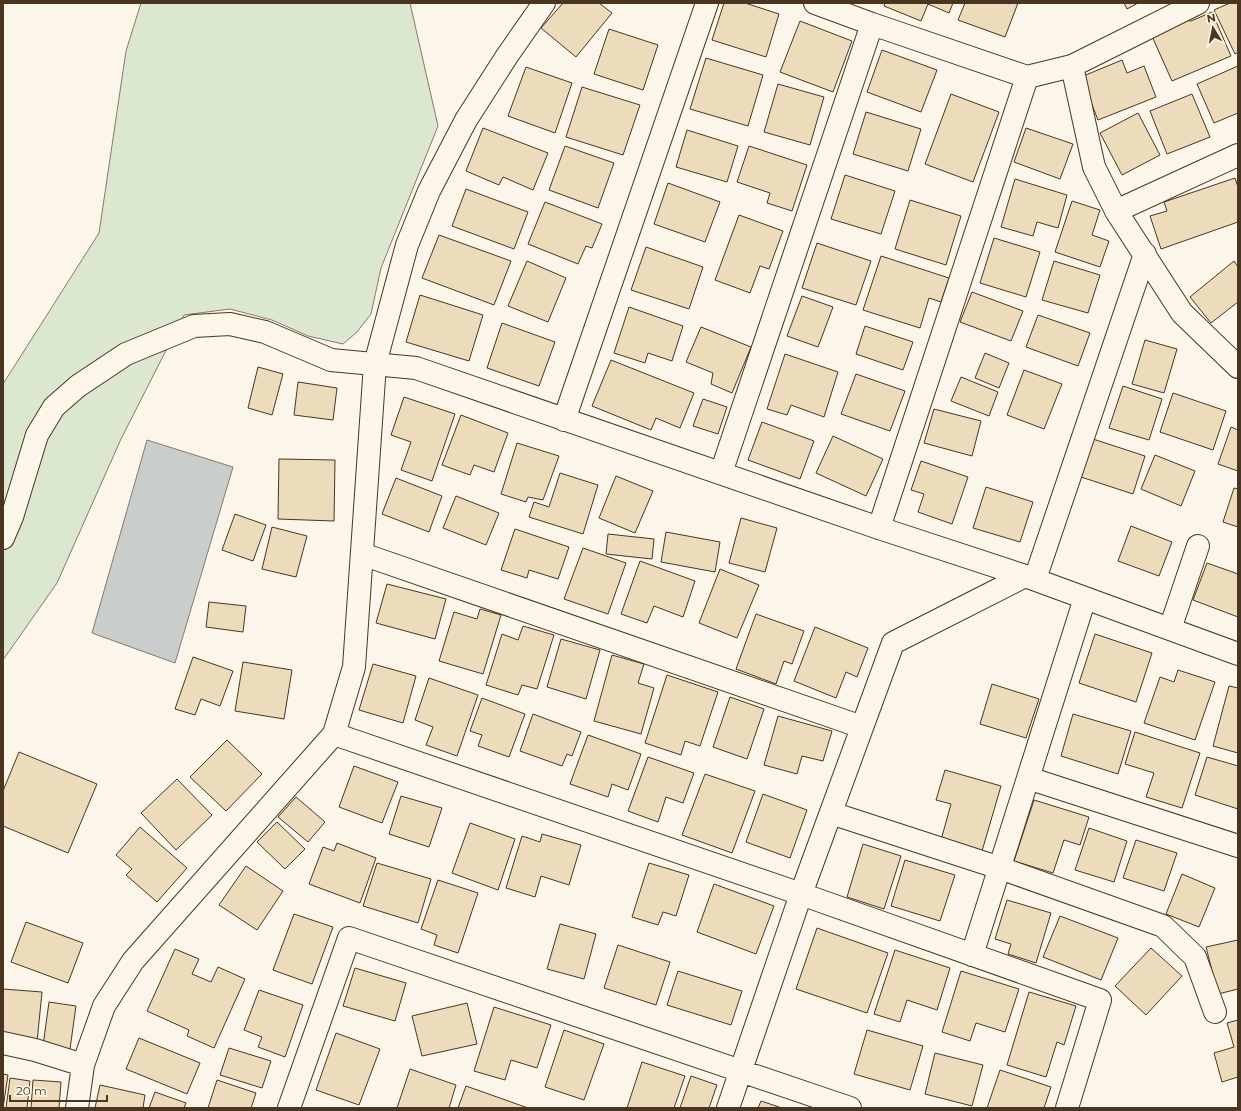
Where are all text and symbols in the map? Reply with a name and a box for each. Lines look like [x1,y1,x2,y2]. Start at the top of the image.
north arrow [1193,8,1233,48]
text: N [1206,10,1217,26]
scale bar [10,1077,107,1103]
text: 20 m [16,1083,47,1098]

